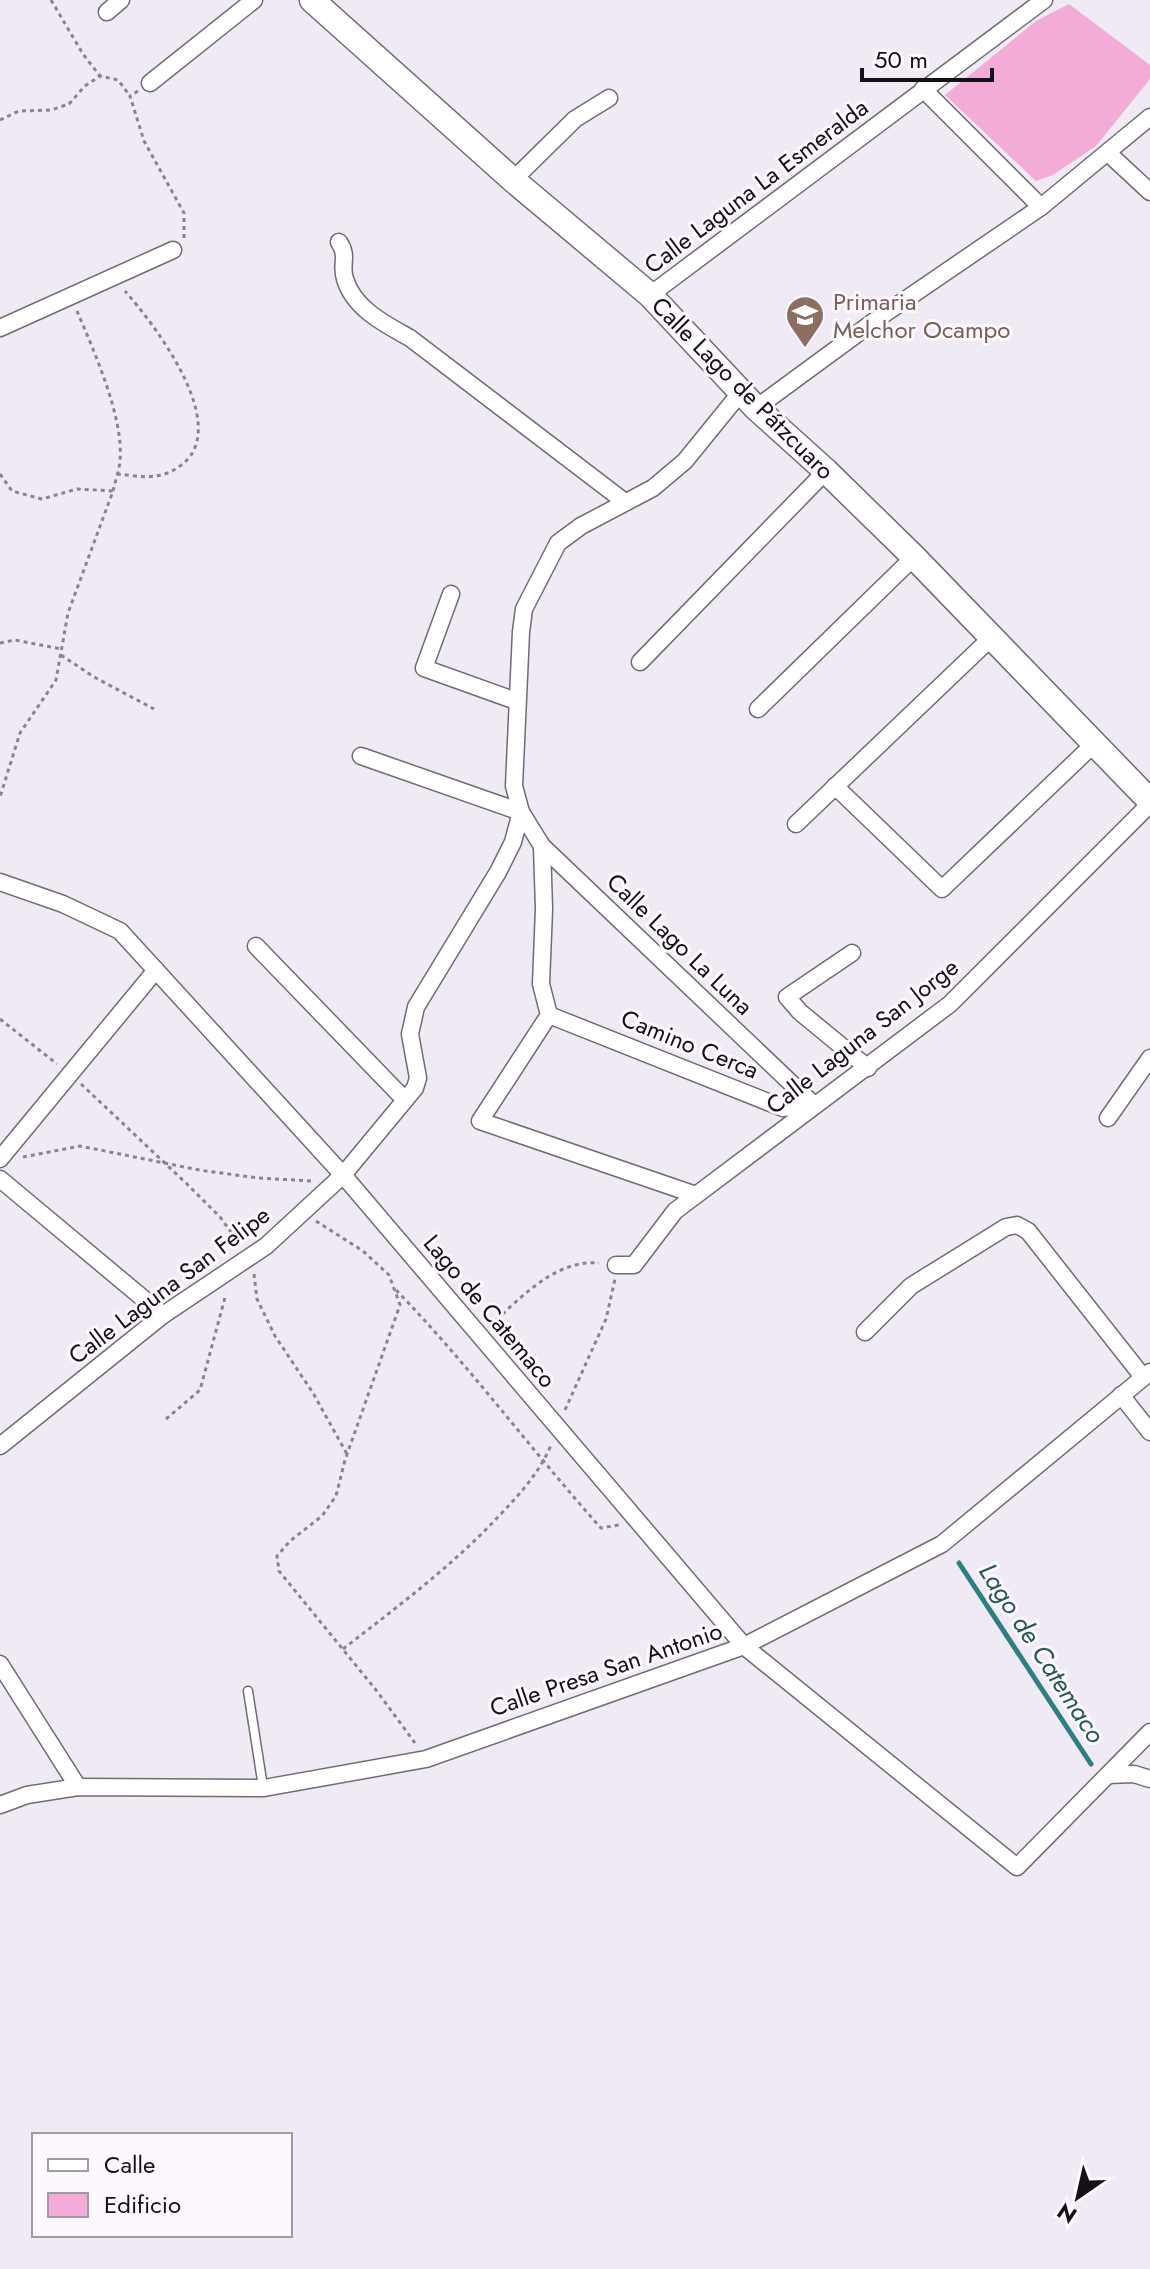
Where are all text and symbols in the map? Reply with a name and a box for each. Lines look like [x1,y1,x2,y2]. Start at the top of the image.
scale bar [862,32,992,82]
text: 50 m [874,42,928,77]
street label: Calle Laguna La Esmeralda [637,90,875,282]
place label: Primaria Melchor Ocampo [833,284,1010,347]
street label: Calle Lago de Pátzcuaro [644,289,842,487]
school or university icon: Primaria Melchor Ocampo [784,294,826,349]
street label: Calle Lago La Luna [599,865,761,1023]
street label: Calle Laguna San Jorge [758,950,966,1122]
street label: Camino Cerca [616,1001,764,1087]
street label: Calle Laguna San Felipe [61,1197,277,1373]
street label: Lago de Catemaco [415,1227,565,1395]
water label: Lago de Catemaco [970,1556,1115,1751]
street label: Calle Presa San Antonio [485,1613,727,1725]
legend [32,2133,292,2237]
text: Calle [104,2147,155,2182]
north arrow [1038,2157,1118,2237]
text: Edificio [104,2187,181,2222]
text: N [1051,2195,1083,2232]

